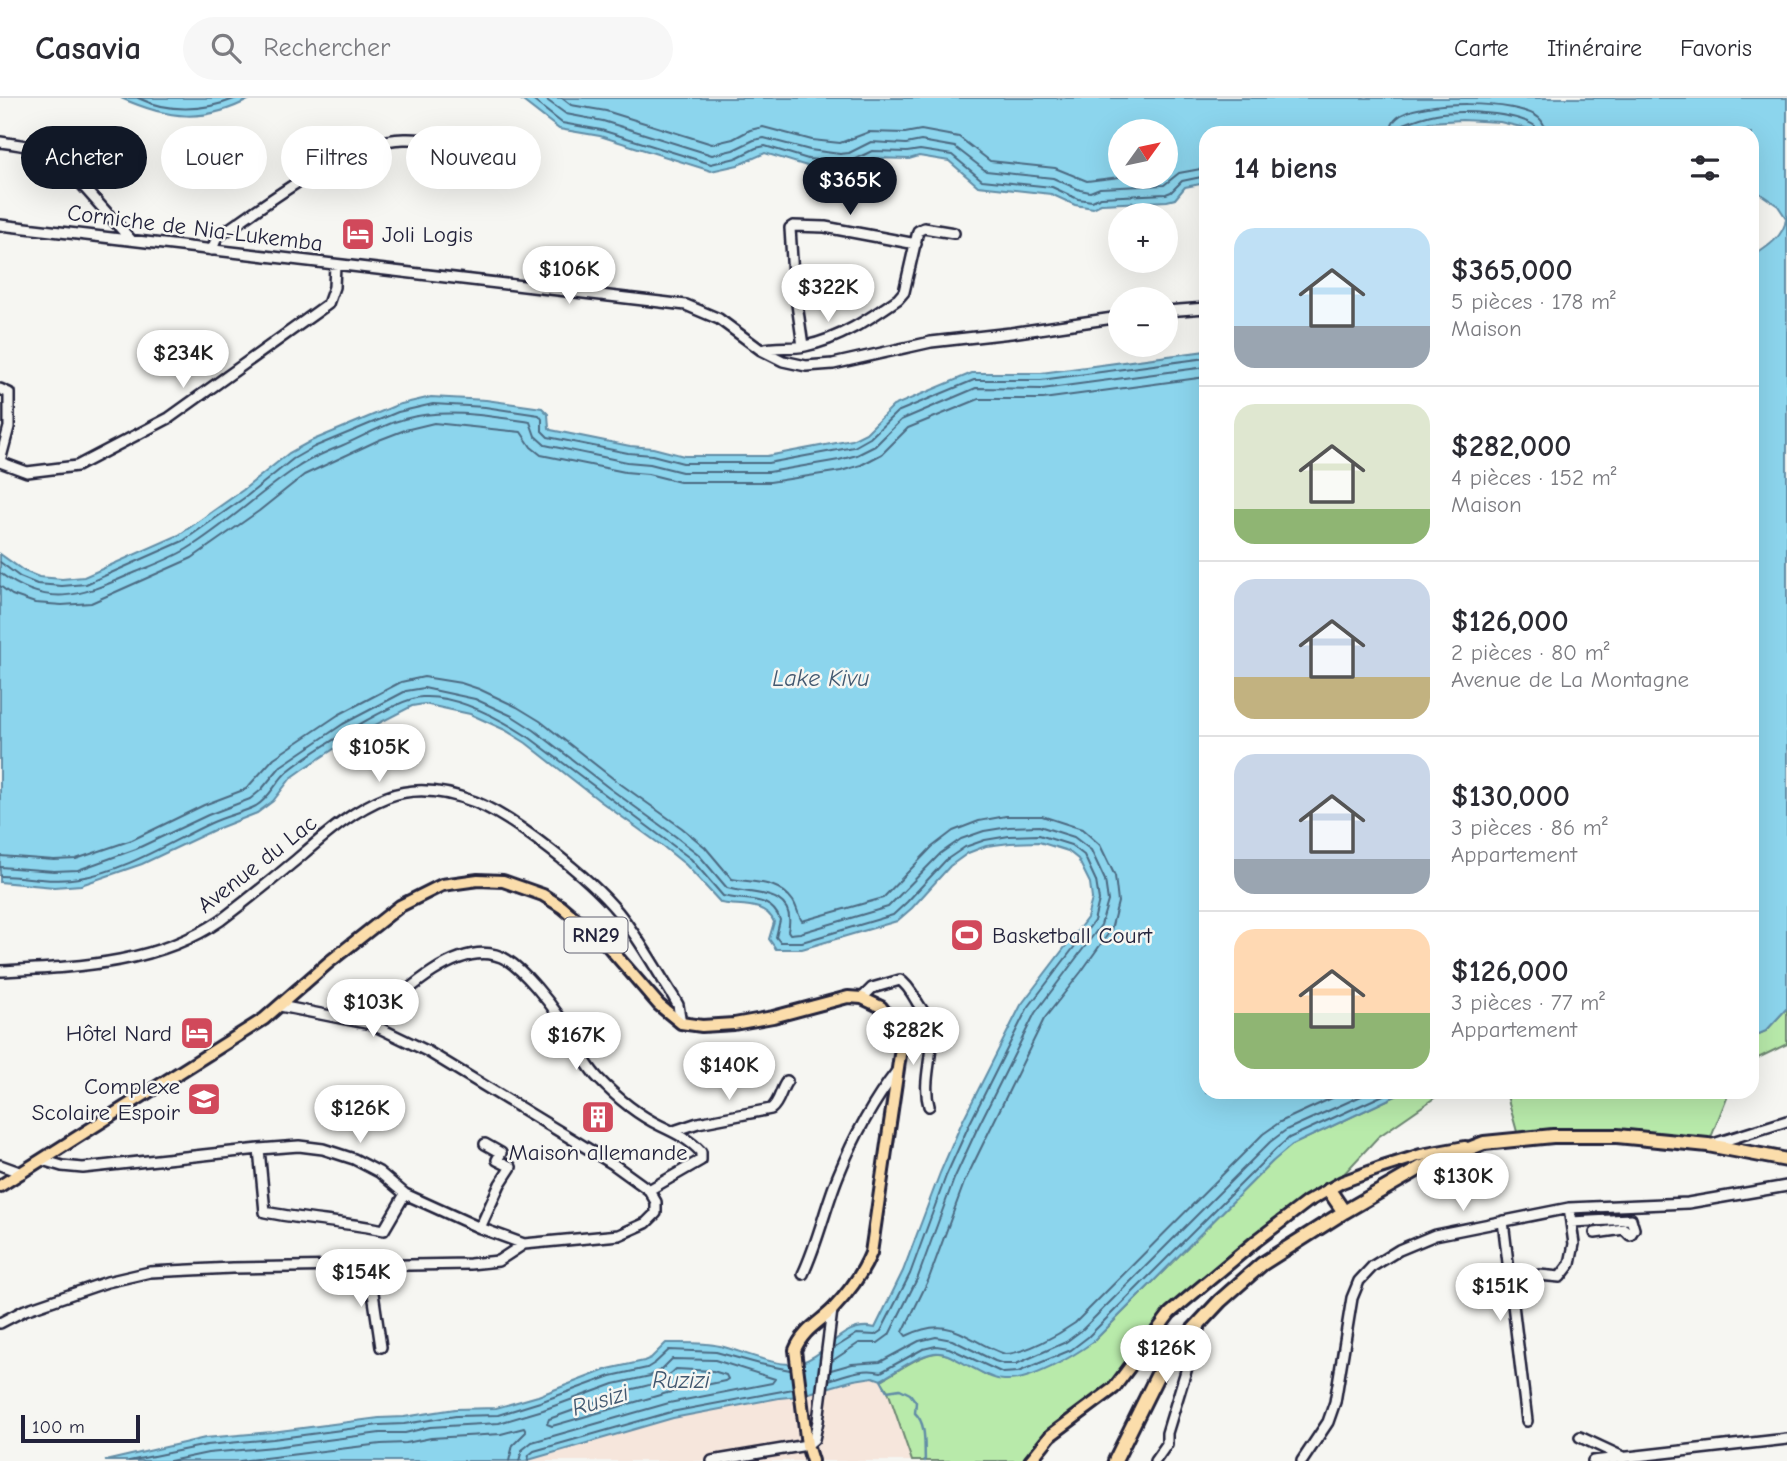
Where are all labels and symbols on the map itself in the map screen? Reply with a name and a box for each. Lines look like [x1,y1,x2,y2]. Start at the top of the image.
north arrow [1108,119,1178,189]
pin: $365K [801,158,899,217]
street label: Corniche de Nia-Lukemba [66,199,324,257]
hotel icon: Joli Logis [339,215,377,253]
place label: Joli Logis [382,221,473,248]
pin: $106K [520,246,618,306]
pin: $322K [779,264,877,324]
pin: $234K [134,330,232,390]
water label: Lake Kivu [772,664,870,692]
pin: $105K [330,724,428,784]
street label: Avenue du Lac [192,809,322,919]
sports icon: Basketball Court [948,916,986,954]
road number: RN29 [564,918,628,952]
place label: Basketball Court [992,922,1154,949]
pin: $103K [324,979,422,1039]
pin: $282K [864,1007,962,1067]
pin: $167K [527,1012,625,1072]
hotel icon: Hôtel Nard [178,1014,216,1052]
place label: Hôtel Nard [66,1020,172,1047]
pin: $140K [680,1042,778,1102]
place label: Complexe Scolaire Espoir [32,1073,181,1126]
school or university icon: Complexe Scolaire Espoir [185,1080,223,1118]
pin: $126K [311,1086,409,1145]
building icon: Maison allemande [579,1098,617,1136]
place label: Maison allemande [508,1139,688,1166]
pin: $130K [1414,1154,1512,1213]
pin: $154K [312,1250,410,1309]
pin: $151K [1451,1264,1549,1323]
pin: $126K [1117,1326,1215,1385]
water label: Ruzizi [652,1366,710,1394]
water label: Rusizi [568,1378,632,1422]
scale bar [21,1412,140,1444]

